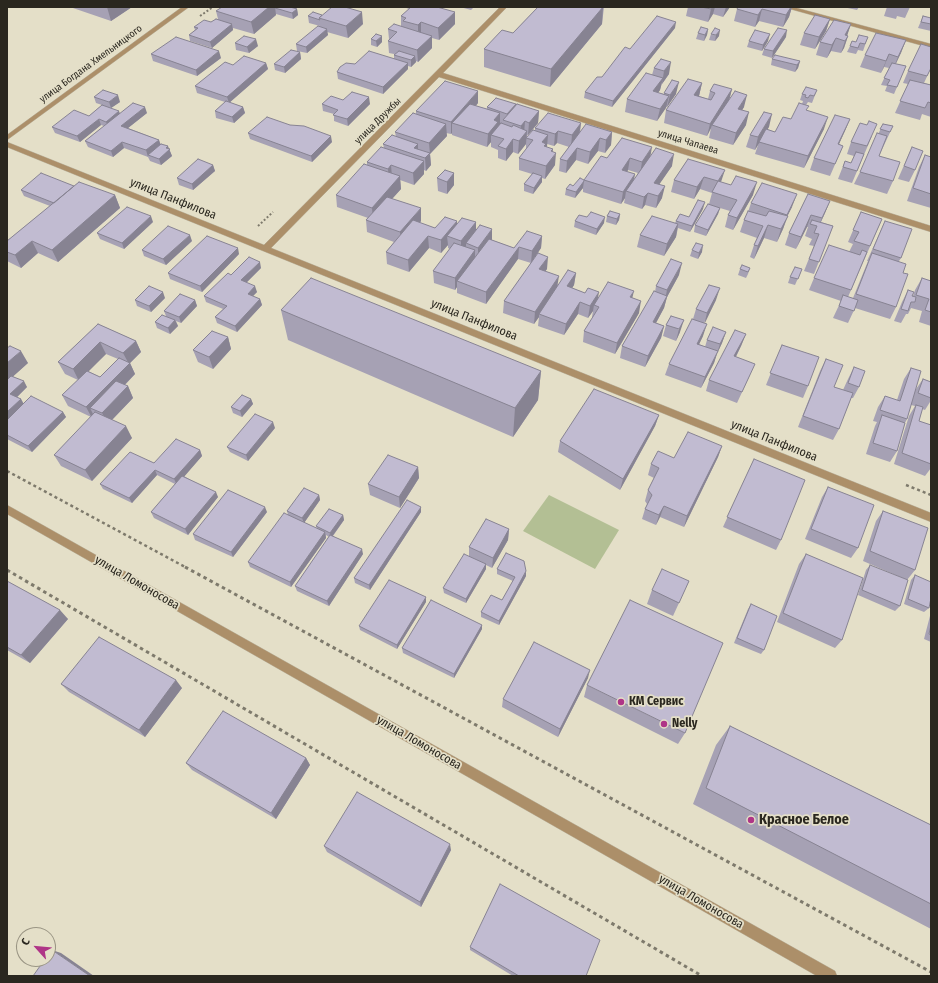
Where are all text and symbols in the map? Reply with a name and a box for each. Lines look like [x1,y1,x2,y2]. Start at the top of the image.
street label: улица Богдана Хмельницкого [37,23,145,105]
street label: улица Дружбы [352,95,404,147]
street label: улица Чапаева [656,127,720,157]
street label: улица Панфилова [128,175,218,223]
street label: улица Панфилова [429,296,519,344]
street label: улица Панфилова [729,417,819,465]
street label: улица Ломоносова [92,553,182,613]
place label: КМ Сервис [629,695,683,709]
marker: КМ Сервис [616,697,626,707]
street label: улица Ломоносова [374,713,464,773]
place label: Nelly [672,717,697,731]
marker: Nelly [659,719,669,729]
place label: Красное Белое [759,812,849,828]
marker: Красное Белое [746,815,756,825]
street label: улица Ломоносова [656,872,746,932]
north arrow [16,927,56,967]
text: С [19,936,33,947]

